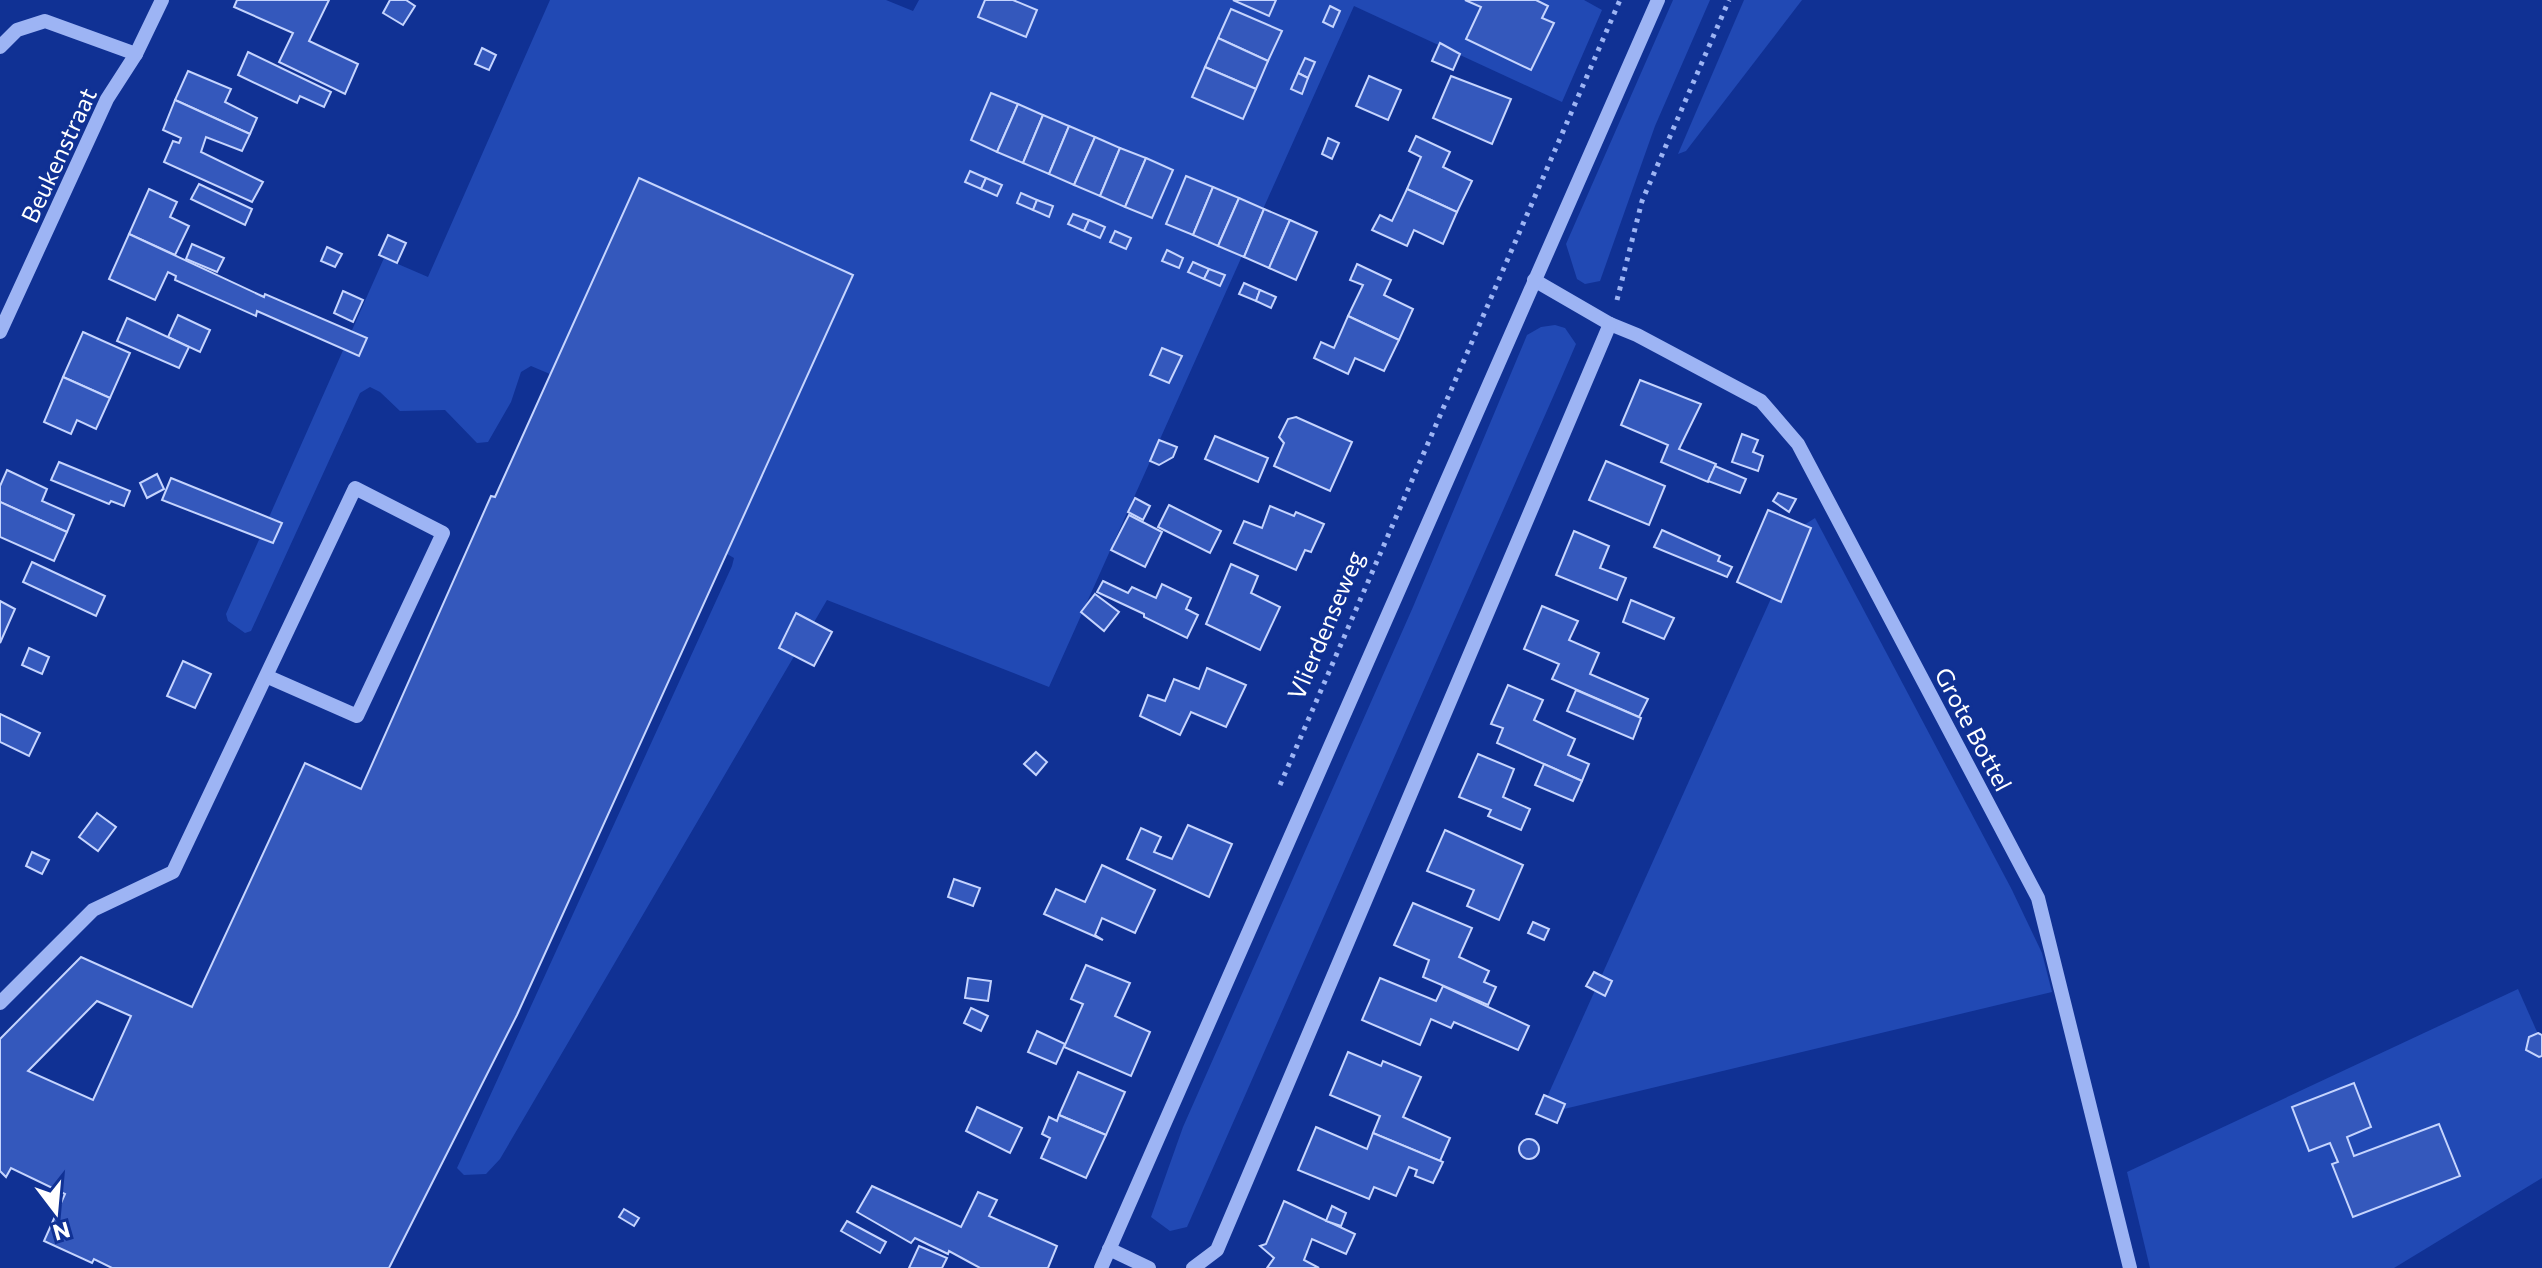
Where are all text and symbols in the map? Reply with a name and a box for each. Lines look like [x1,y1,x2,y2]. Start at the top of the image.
street label: Beukenstraat [14,83,102,227]
street label: Vlierdenseweg [1281,546,1369,704]
street label: Grote Bottel [1929,662,2019,796]
north arrow [16,1172,96,1252]
text: N [50,1216,73,1247]

